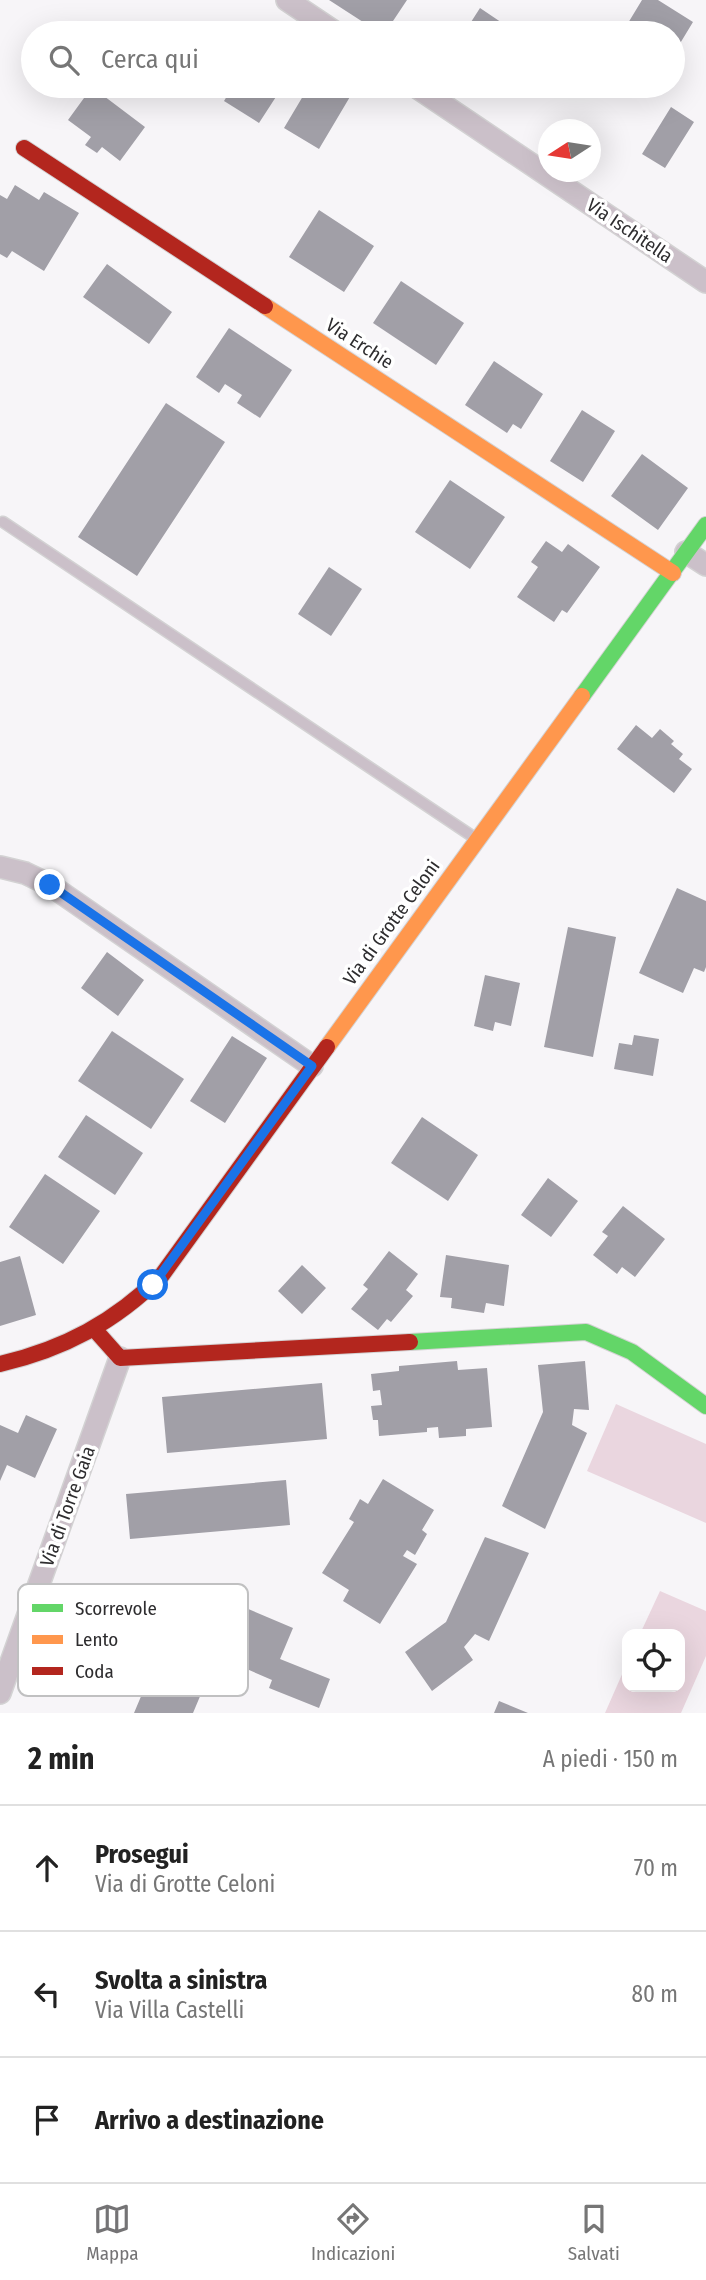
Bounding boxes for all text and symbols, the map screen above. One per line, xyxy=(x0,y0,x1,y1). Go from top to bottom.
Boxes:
search box xyxy=(21,21,685,98)
icon: search xyxy=(45,41,83,79)
text: Cerca qui xyxy=(101,44,199,75)
north arrow xyxy=(538,119,601,182)
street label: Via Ischitella xyxy=(582,193,677,268)
street label: Via Erchie xyxy=(322,313,398,374)
street label: Via di Grotte Celoni xyxy=(338,855,445,989)
route end xyxy=(34,869,65,900)
route start xyxy=(137,1269,168,1300)
street label: Via di Torre Gaia xyxy=(35,1443,100,1569)
legend xyxy=(18,1584,248,1696)
text: Scorrevole xyxy=(75,1597,157,1620)
text: Lento xyxy=(75,1628,118,1651)
map controls xyxy=(622,1629,685,1692)
button: locate xyxy=(622,1629,685,1692)
text: Coda xyxy=(75,1660,114,1683)
text: 2 min xyxy=(28,1741,95,1777)
text: A piedi · 150 m xyxy=(543,1745,678,1773)
text: Prosegui xyxy=(95,1839,189,1870)
icon: ahead xyxy=(28,1849,66,1887)
text: 70 m xyxy=(634,1854,678,1882)
text: Via di Grotte Celoni xyxy=(95,1870,275,1898)
text: Svolta a sinistra xyxy=(95,1965,267,1996)
icon: left xyxy=(28,1975,66,2013)
text: 80 m xyxy=(631,1980,678,2008)
text: Via Villa Castelli xyxy=(95,1996,244,2024)
icon: arrive xyxy=(28,2101,66,2139)
text: Arrivo a destinazione xyxy=(95,2105,324,2136)
tab: Mappa xyxy=(86,2200,138,2265)
tab: Indicazioni xyxy=(311,2200,395,2265)
tab: Salvati xyxy=(568,2200,620,2265)

